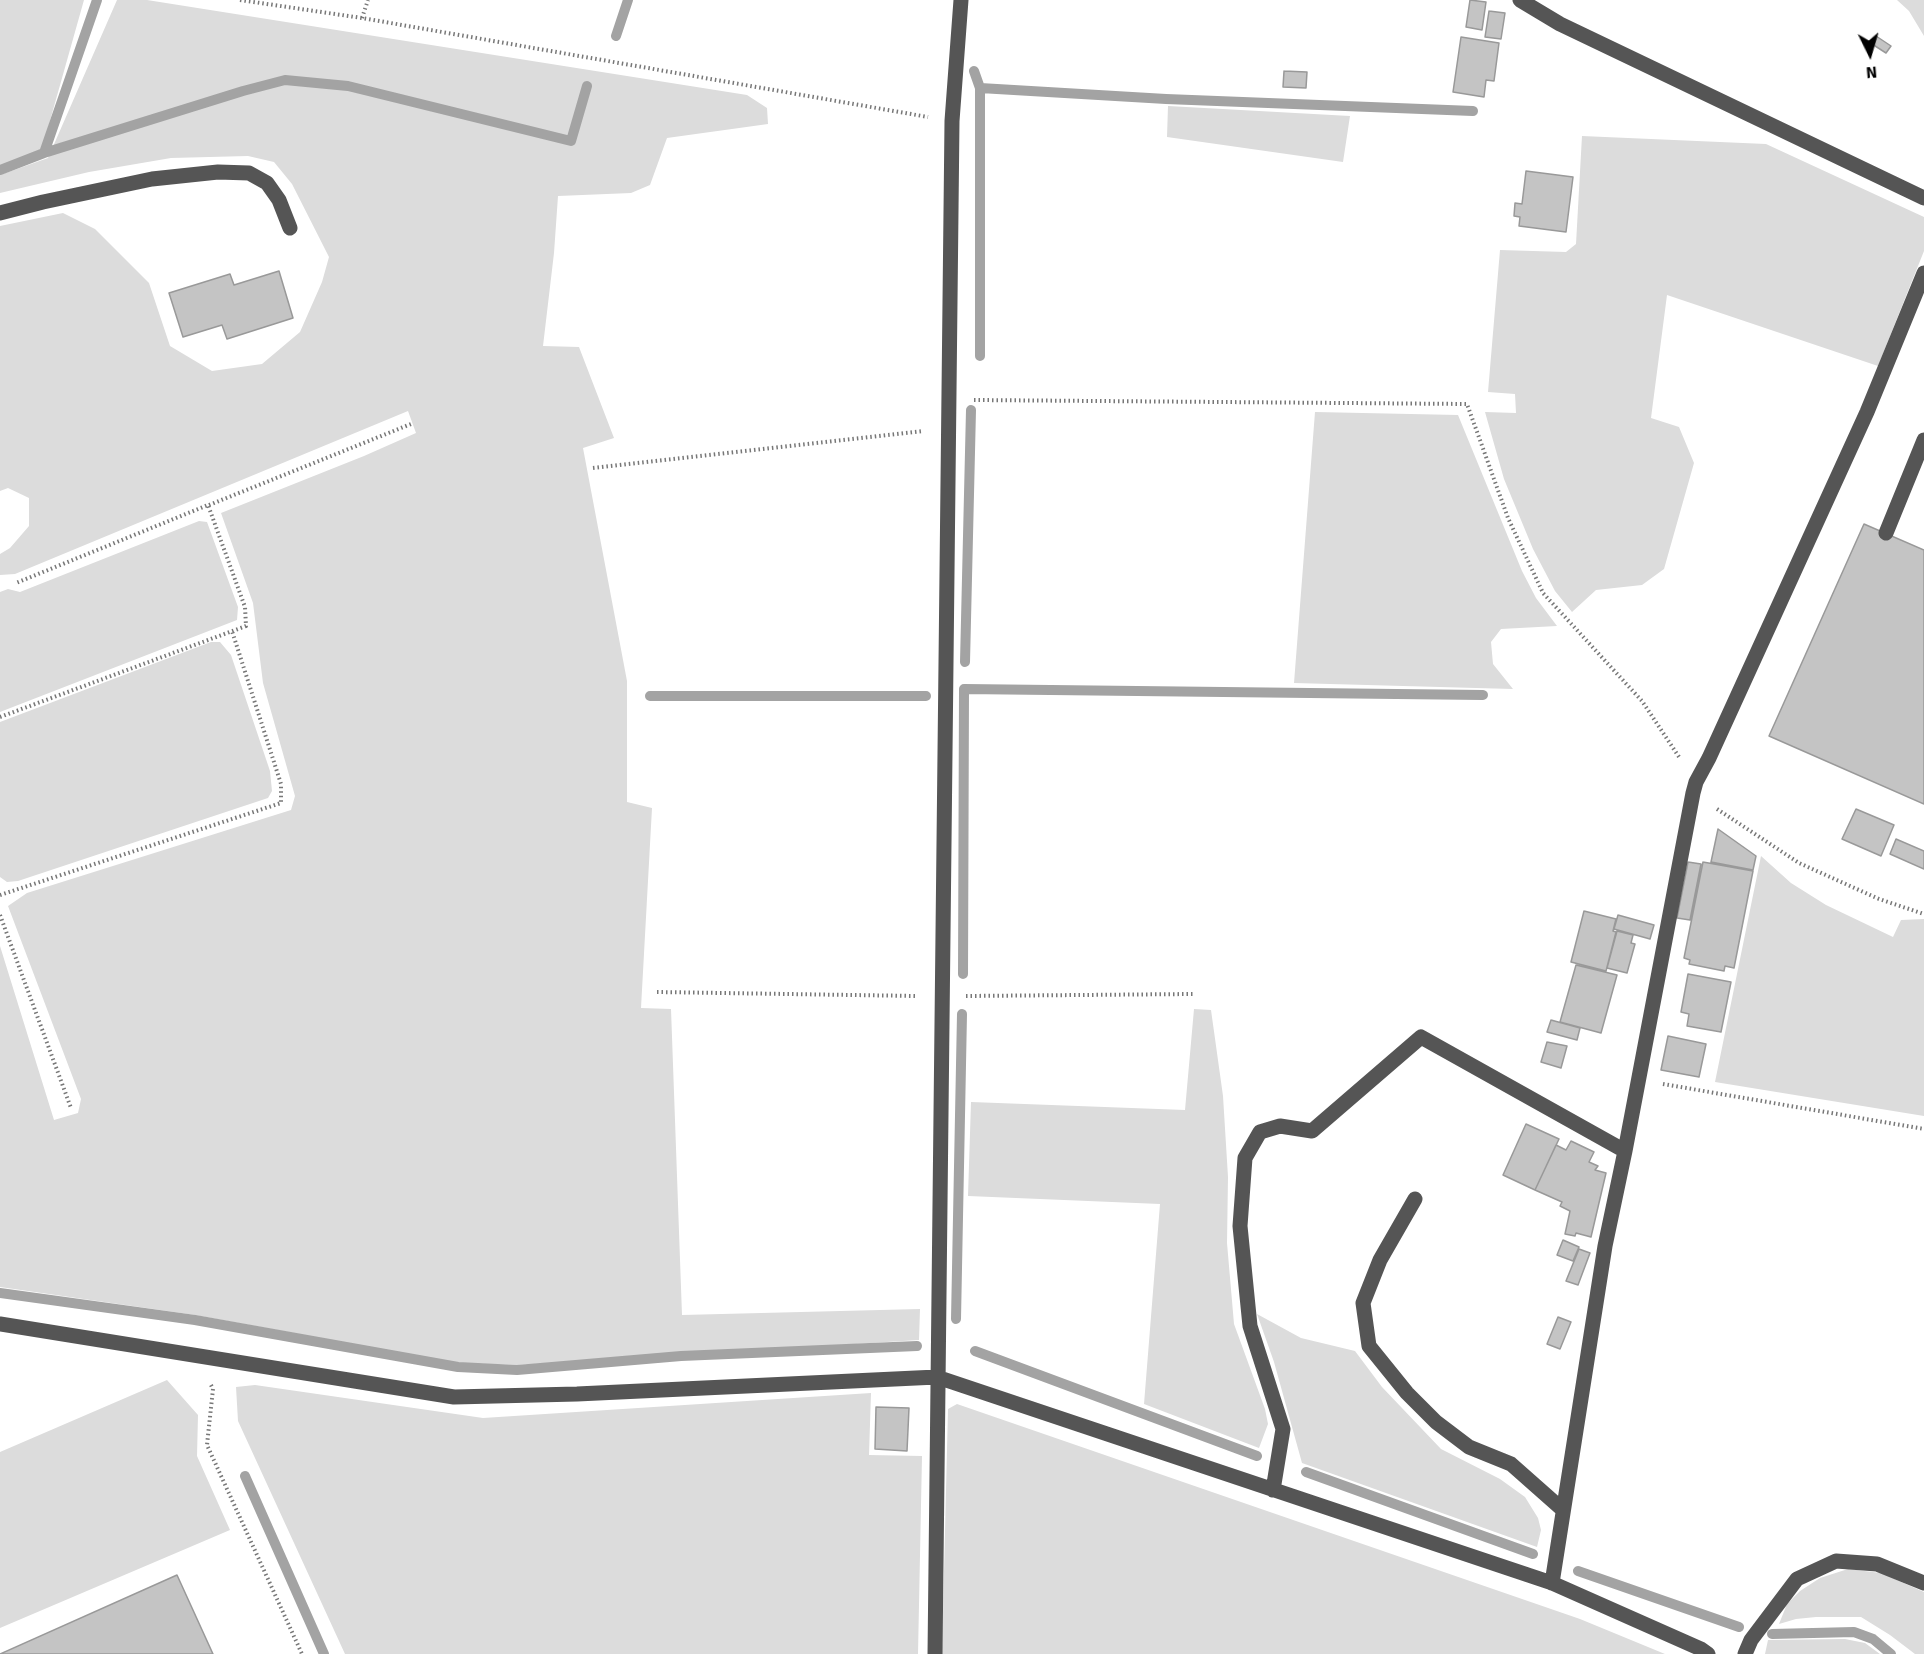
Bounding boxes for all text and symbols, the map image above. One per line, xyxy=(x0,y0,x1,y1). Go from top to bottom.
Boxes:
north arrow xyxy=(1840,24,1900,84)
text: N xyxy=(1865,61,1878,82)

